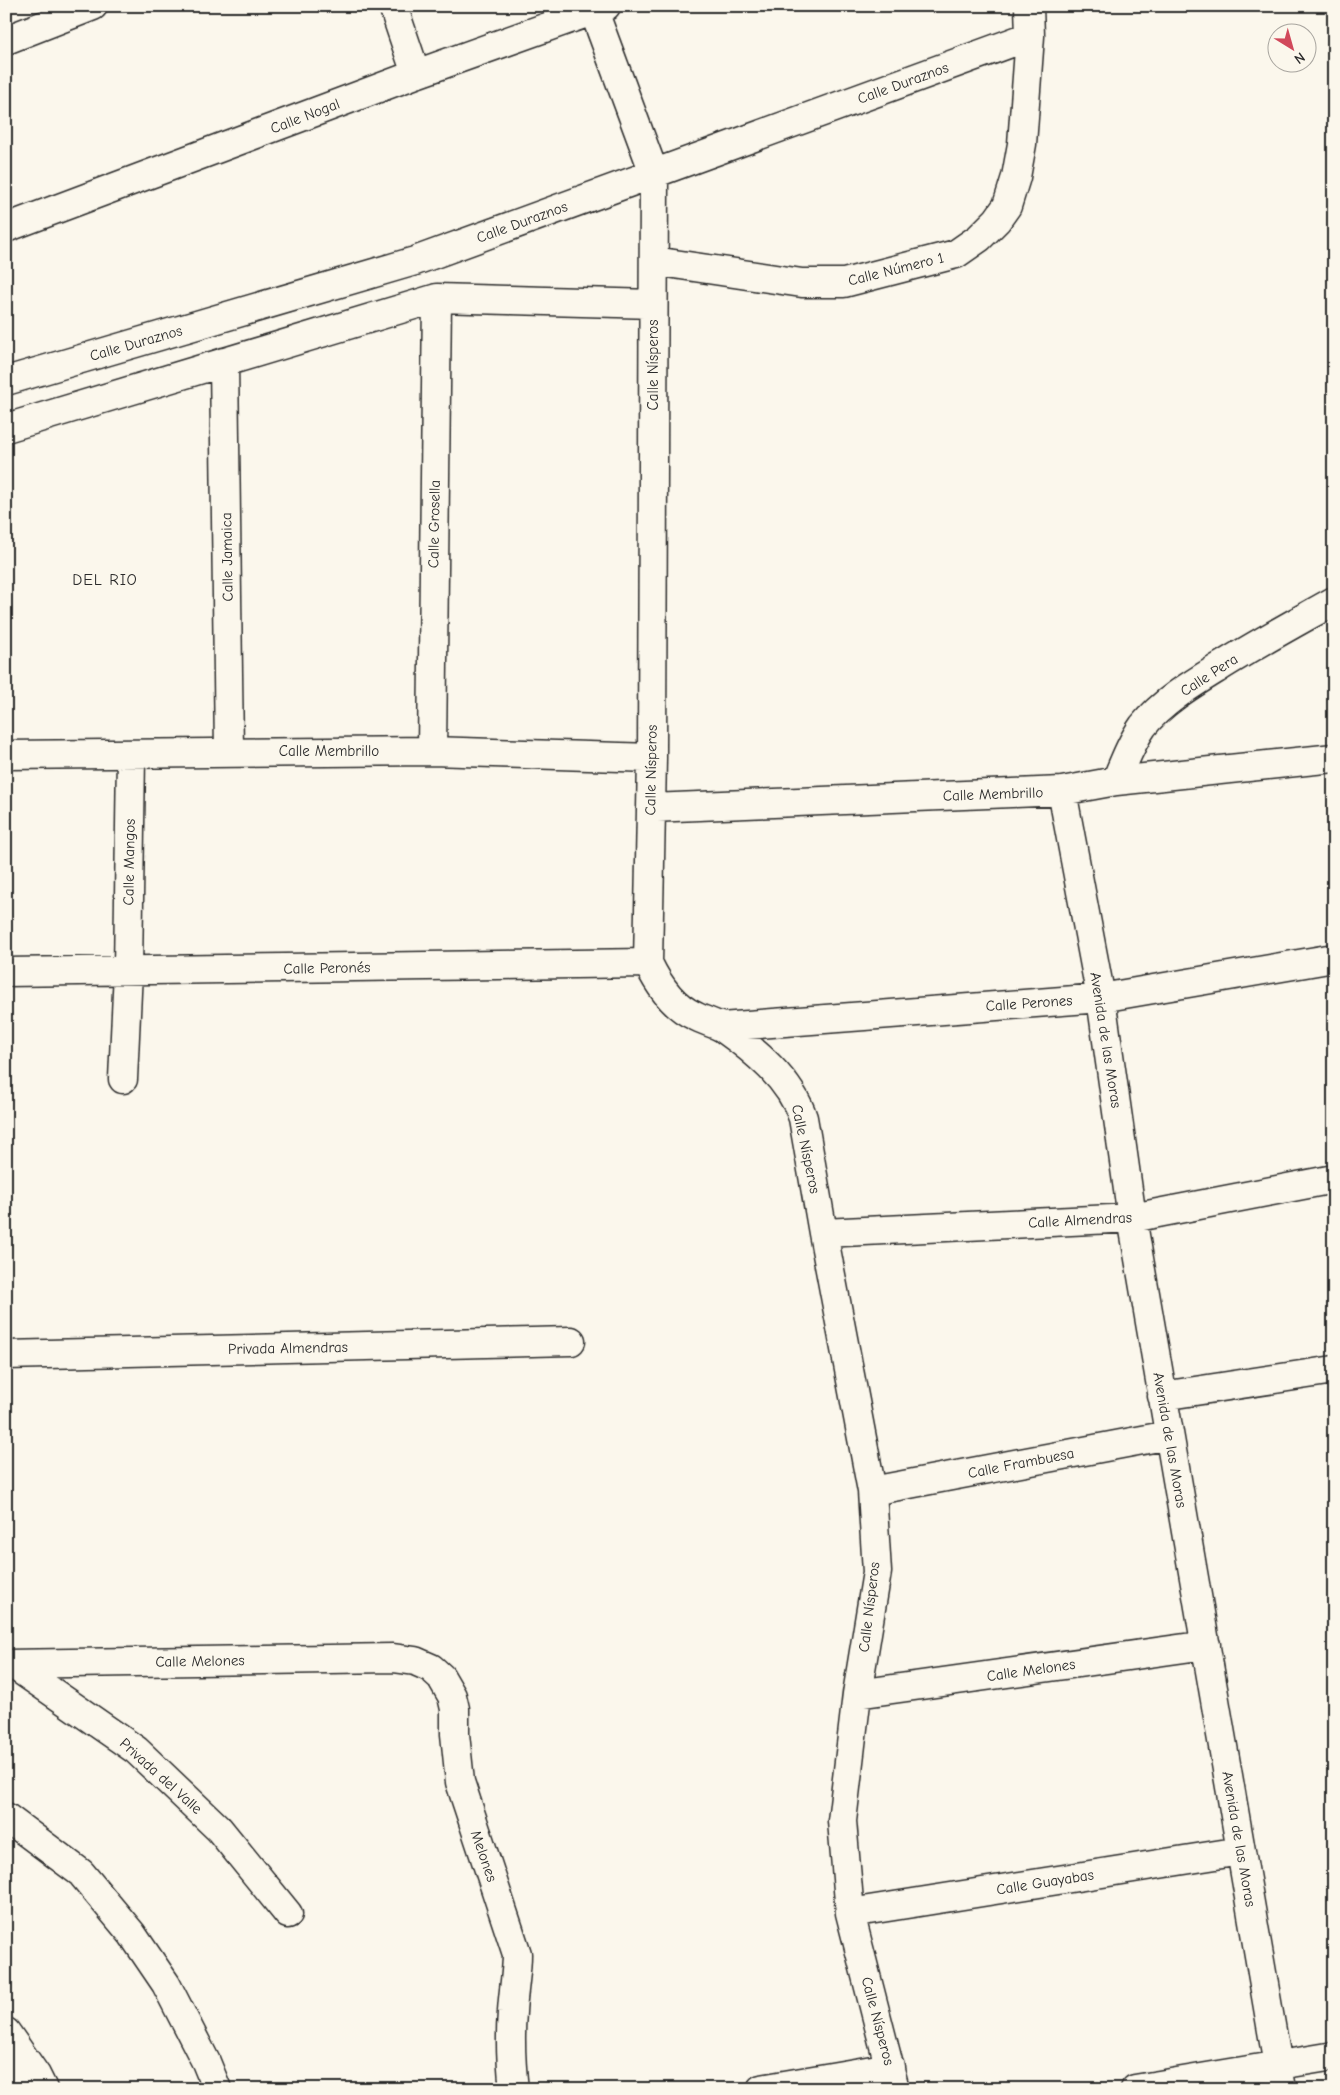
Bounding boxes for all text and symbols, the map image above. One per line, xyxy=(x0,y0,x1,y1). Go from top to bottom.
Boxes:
north arrow xyxy=(1268,22,1318,72)
text: N xyxy=(1291,48,1308,68)
street label: Calle Duraznos xyxy=(855,58,951,108)
street label: Calle Nogal xyxy=(268,95,342,137)
street label: Calle Duraznos xyxy=(474,197,570,247)
street label: Calle Número 1 xyxy=(846,248,946,290)
street label: Calle Nísperos xyxy=(644,320,662,410)
street label: Calle Duraznos xyxy=(88,321,184,365)
street label: Calle Grosella xyxy=(424,480,444,568)
street label: Calle Jamaica xyxy=(217,512,237,602)
district label: DEL RIO xyxy=(72,571,138,589)
street label: Calle Pera xyxy=(1177,650,1241,700)
street label: Calle Nísperos xyxy=(641,724,661,816)
street label: Calle Membrillo xyxy=(279,742,379,760)
street label: Calle Membrillo xyxy=(942,783,1044,805)
street label: Calle Mangos xyxy=(119,819,139,905)
street label: Calle Peronés xyxy=(283,958,371,978)
street label: Avenida de las Moras xyxy=(1086,971,1126,1109)
street label: Calle Perones xyxy=(985,991,1073,1015)
street label: Calle Nísperos xyxy=(788,1103,824,1195)
street label: Calle Almendras xyxy=(1028,1208,1132,1232)
street label: Privada Almendras xyxy=(228,1338,348,1358)
street label: Avenida de las Moras xyxy=(1149,1371,1191,1509)
street label: Calle Frambuesa xyxy=(966,1444,1076,1482)
street label: Calle Nísperos xyxy=(855,1561,883,1653)
street label: Calle Melones xyxy=(155,1651,245,1671)
street label: Calle Melones xyxy=(985,1655,1077,1685)
street label: Privada del Valle xyxy=(116,1734,206,1818)
street label: Avenida de las Moras xyxy=(1218,1770,1260,1908)
street label: Melones xyxy=(467,1828,501,1884)
street label: Calle Guayabas xyxy=(995,1865,1095,1899)
street label: Calle Nísperos xyxy=(858,1975,898,2067)

